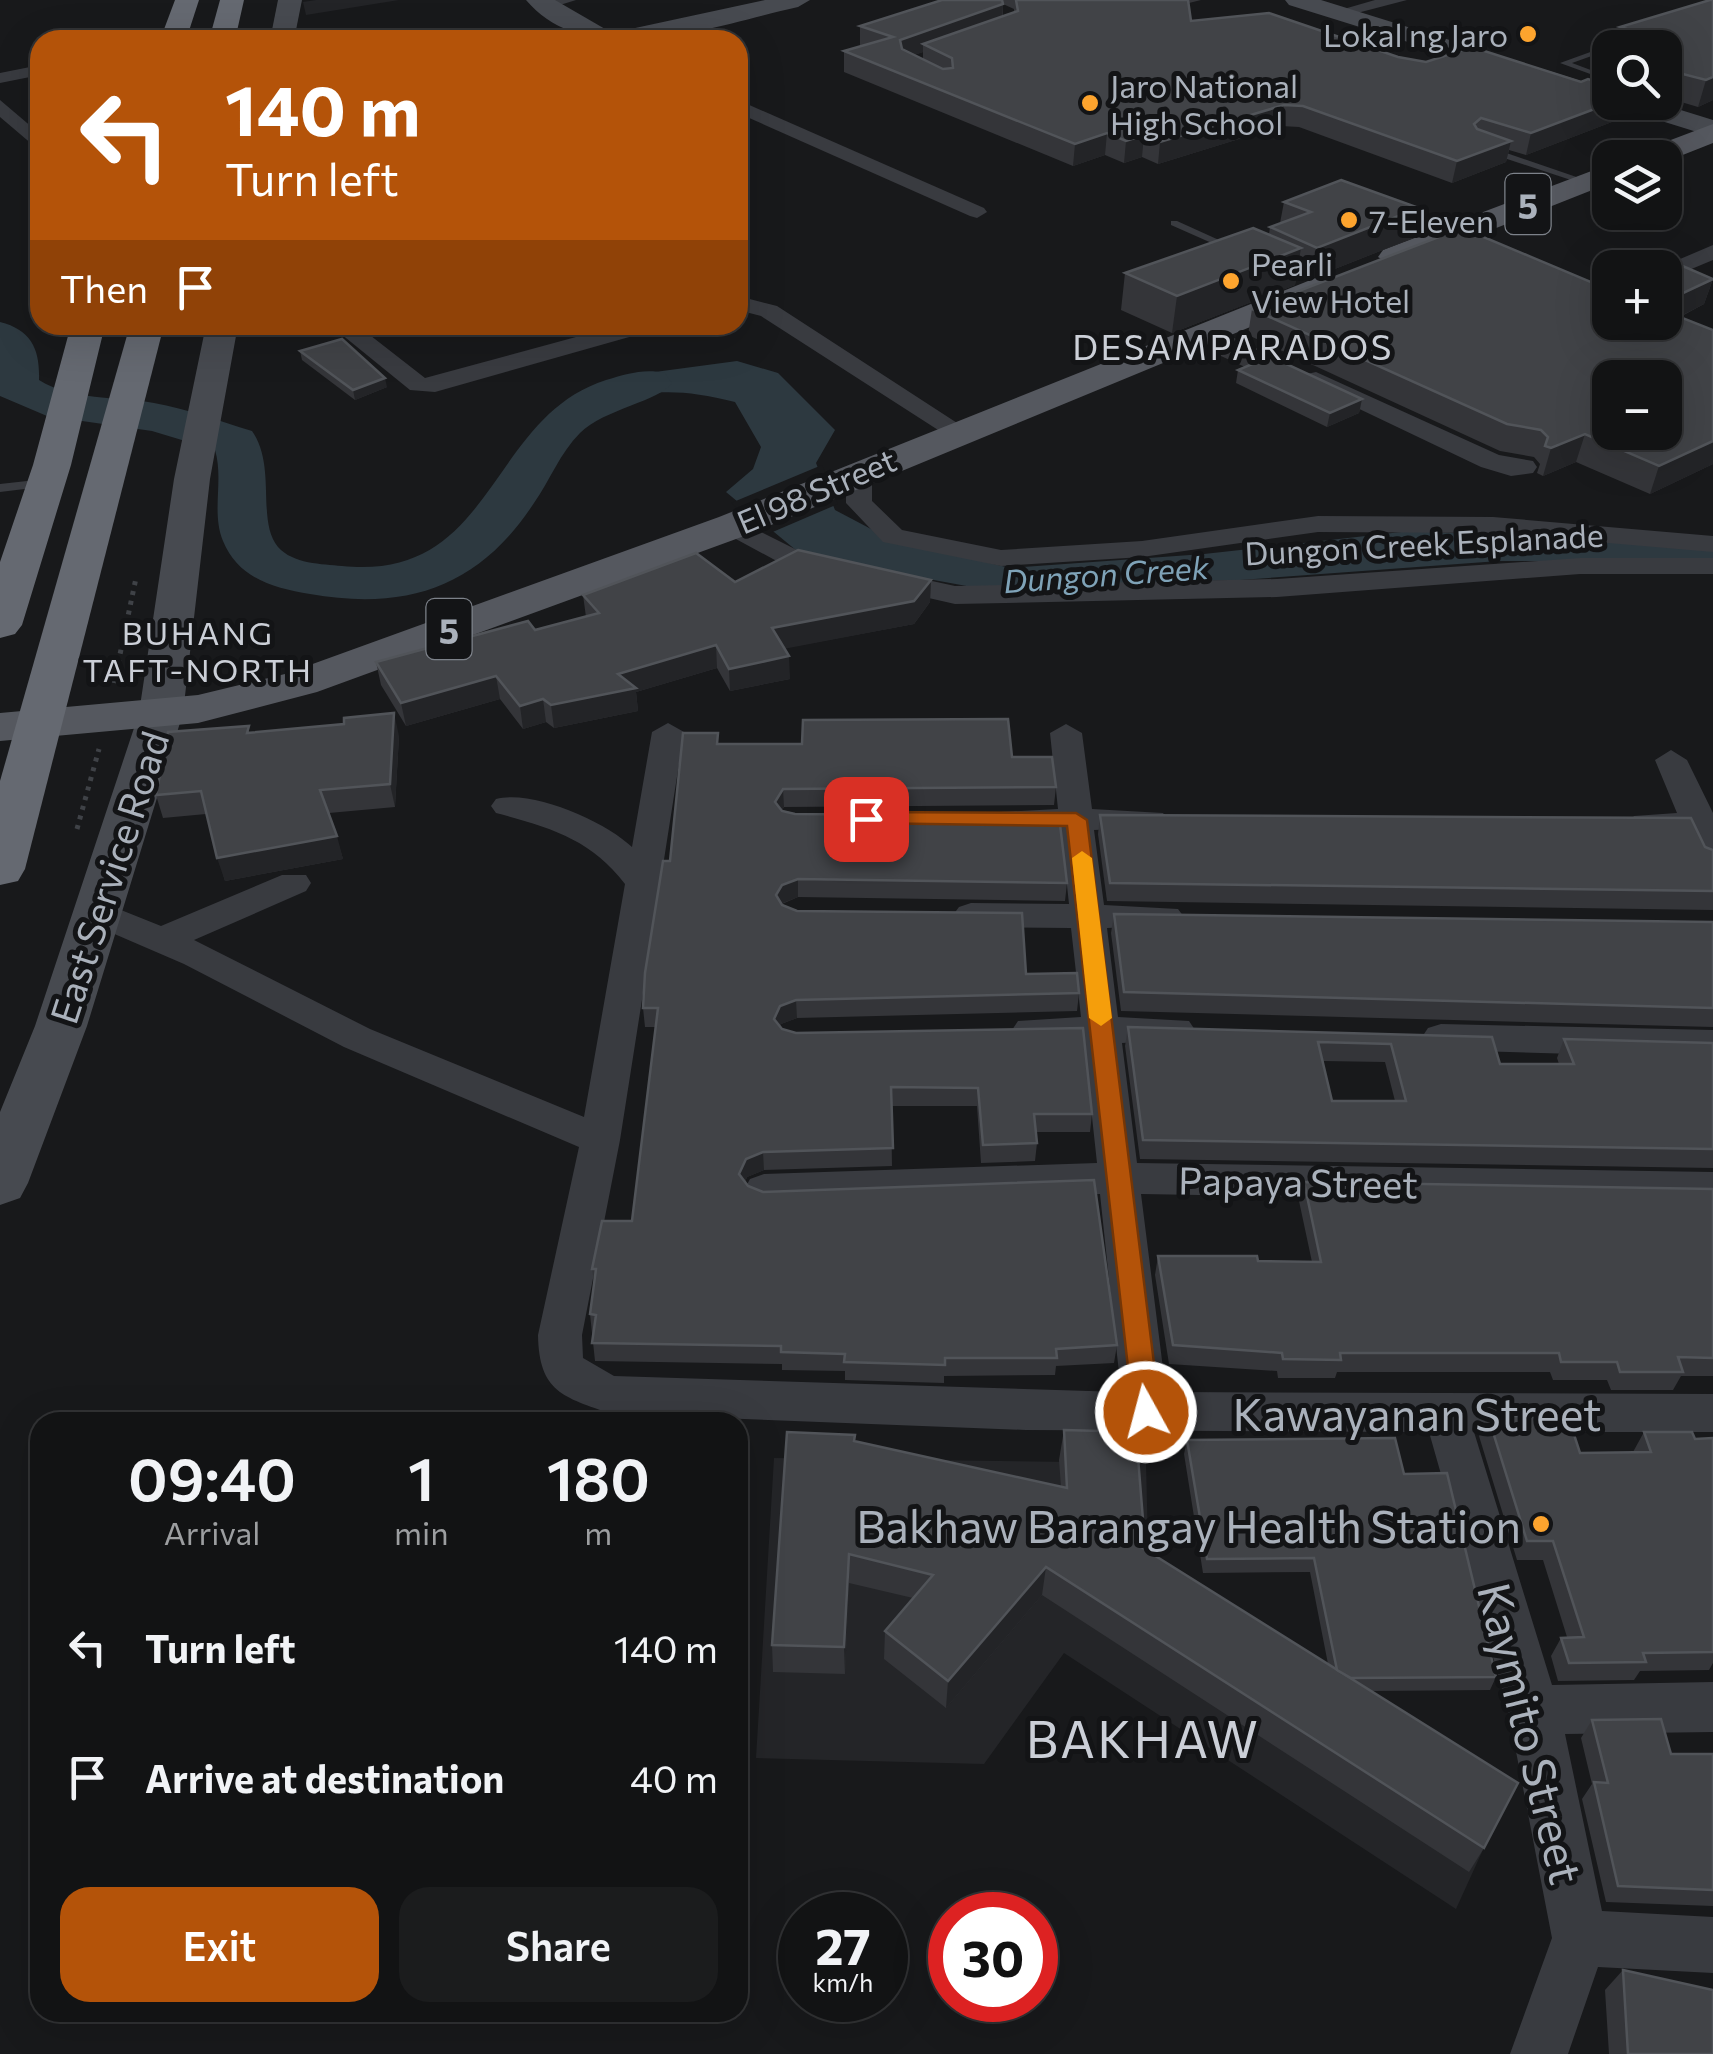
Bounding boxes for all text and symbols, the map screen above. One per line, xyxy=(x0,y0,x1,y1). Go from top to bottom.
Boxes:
place label: Lokal ng Jaro xyxy=(1323,14,1508,54)
marker: Lokal ng Jaro xyxy=(1517,23,1539,45)
map controls xyxy=(1592,30,1682,450)
button: search xyxy=(1592,30,1682,120)
text: 140 m xyxy=(225,65,421,150)
place label: Jaro National High School xyxy=(1110,65,1298,142)
icon: left xyxy=(60,70,190,200)
marker: Jaro National High School xyxy=(1079,92,1101,114)
button: layers xyxy=(1592,140,1682,230)
text: Turn left xyxy=(225,150,399,205)
road number: 5 xyxy=(1506,174,1550,234)
place label: 7-Eleven xyxy=(1369,200,1494,240)
marker: 7-Eleven xyxy=(1338,209,1360,231)
place label: Pearli View Hotel xyxy=(1251,243,1410,320)
button: + xyxy=(1592,250,1682,340)
icon: arrive xyxy=(168,260,223,315)
text: Then xyxy=(60,264,148,311)
marker: Pearli View Hotel xyxy=(1220,270,1242,292)
district label: DESAMPARADOS xyxy=(1072,324,1394,367)
button: − xyxy=(1592,360,1682,450)
street label: El 98 Street xyxy=(731,439,901,541)
street label: Dungon Creek Esplanade xyxy=(1243,514,1605,572)
water label: Dungon Creek xyxy=(1002,546,1211,600)
road number: 5 xyxy=(426,599,472,659)
district label: BUHANG TAFT-NORTH xyxy=(83,612,313,689)
street label: East Service Road xyxy=(39,725,177,1029)
pin xyxy=(824,777,909,862)
icon: arrive xyxy=(839,792,894,847)
street label: Papaya Street xyxy=(1178,1155,1418,1207)
position arrow xyxy=(1094,1360,1198,1464)
street label: Kawayanan Street xyxy=(1232,1385,1602,1440)
text: 09:40 xyxy=(128,1440,296,1513)
text: 1 xyxy=(408,1440,435,1513)
text: 180 xyxy=(547,1440,650,1513)
place label: Bakhaw Barangay Health Station xyxy=(856,1497,1521,1552)
text: Arrival xyxy=(164,1512,260,1552)
text: min xyxy=(394,1512,449,1552)
text: m xyxy=(584,1512,612,1552)
marker: Bakhaw Barangay Health Station xyxy=(1530,1513,1552,1535)
street label: Kaymito Street xyxy=(1468,1577,1596,1889)
icon: left xyxy=(60,1620,115,1675)
text: Turn left xyxy=(145,1624,296,1671)
text: 140 m xyxy=(614,1624,718,1671)
district label: BAKHAW xyxy=(1026,1707,1260,1768)
icon: arrive xyxy=(60,1750,115,1805)
text: Arrive at destination xyxy=(145,1754,504,1801)
text: 40 m xyxy=(630,1754,718,1801)
button: Exit xyxy=(60,1887,379,2002)
button: Share xyxy=(399,1887,718,2002)
speed limit sign: 30 xyxy=(928,1892,1058,2022)
text: 27 xyxy=(815,1914,871,1975)
text: km/h xyxy=(813,1967,873,1997)

